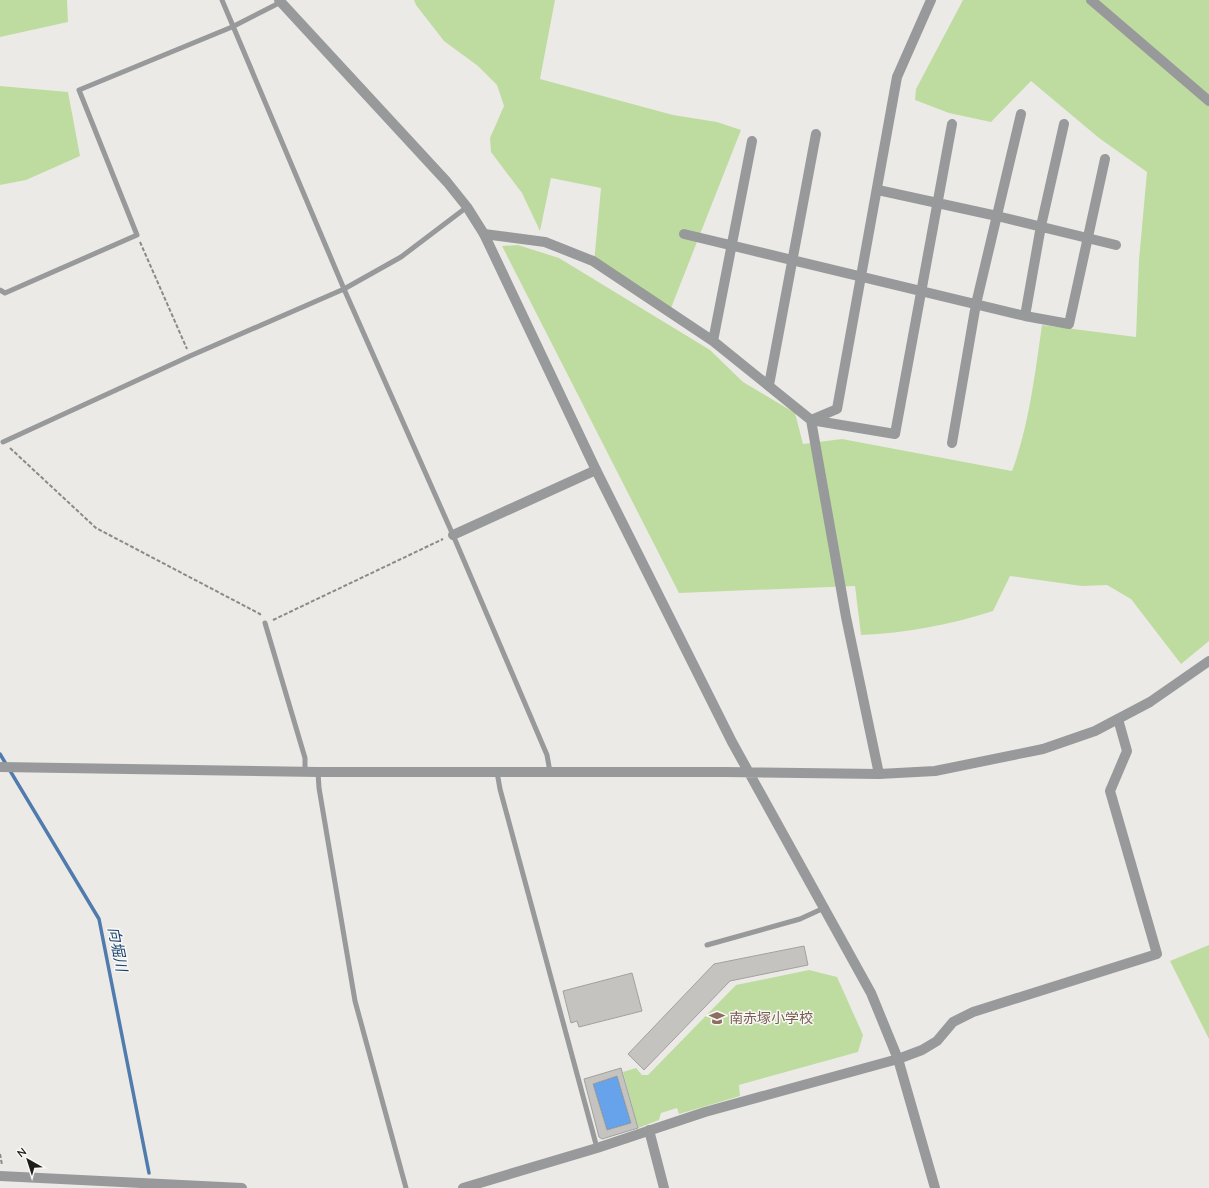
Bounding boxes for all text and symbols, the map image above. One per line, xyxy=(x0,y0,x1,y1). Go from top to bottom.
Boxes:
water label: 向堀川 xyxy=(104,925,132,975)
school or university icon: 南赤塚小学校 xyxy=(708,1009,726,1027)
place label: 南赤塚小学校 xyxy=(729,1009,813,1027)
north arrow xyxy=(8,1140,48,1180)
text: N xyxy=(14,1144,29,1160)

